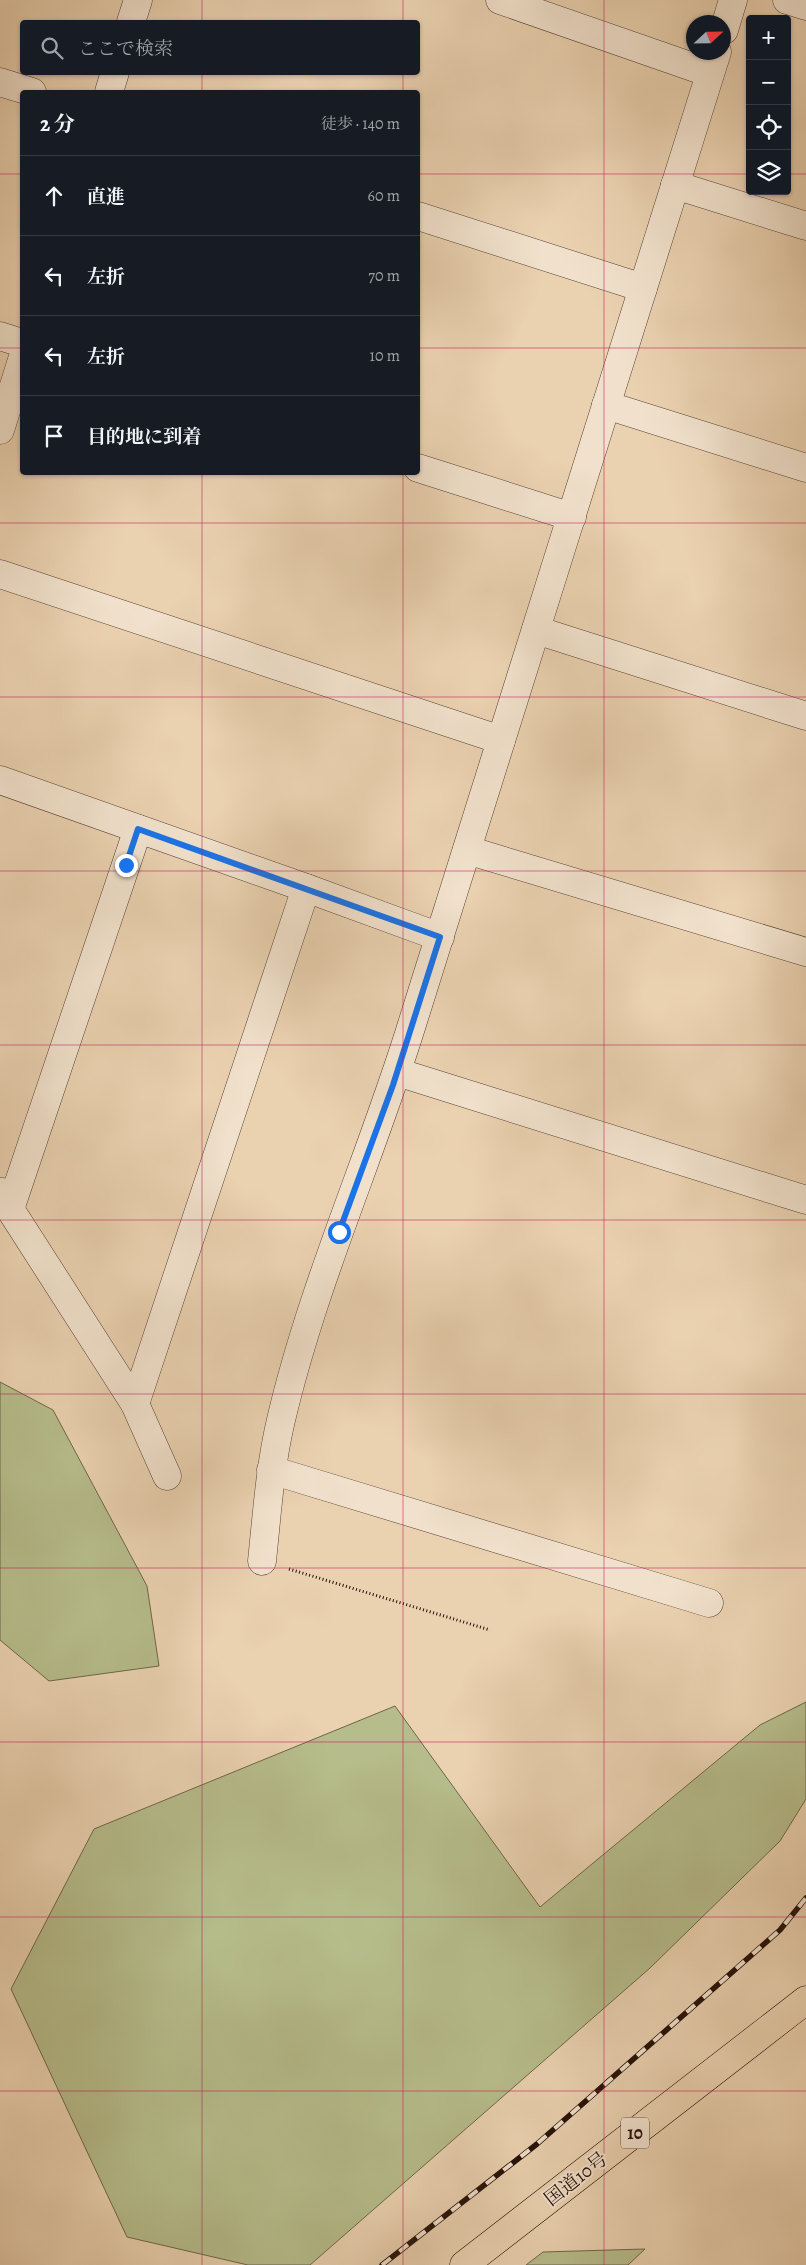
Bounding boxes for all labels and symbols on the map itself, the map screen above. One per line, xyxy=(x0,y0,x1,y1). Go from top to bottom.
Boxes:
north arrow xyxy=(686,15,731,60)
route end xyxy=(115,854,138,877)
route start xyxy=(328,1221,351,1244)
road number: 10 xyxy=(621,2118,649,2148)
street label: 国道10号 xyxy=(539,2146,613,2212)

